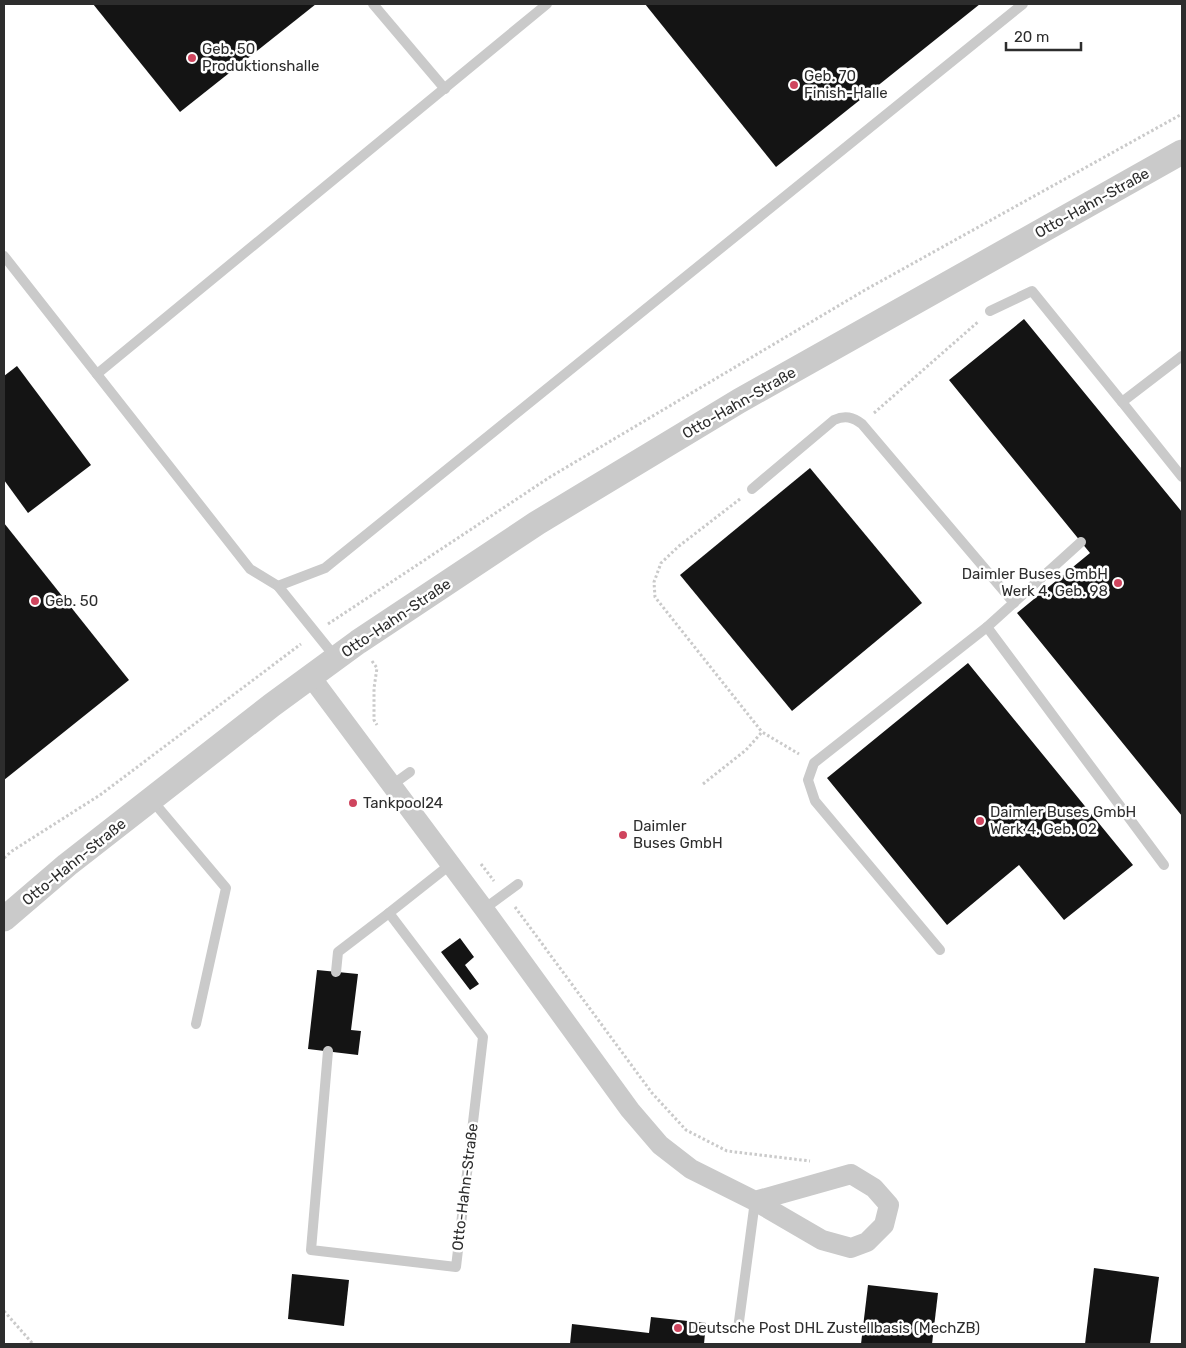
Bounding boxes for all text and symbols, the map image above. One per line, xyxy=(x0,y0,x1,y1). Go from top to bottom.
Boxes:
scale bar xyxy=(1006,20,1081,52)
text: 20 m xyxy=(1014,28,1049,46)
place label: Geb. 50 Produktionshalle xyxy=(202,40,319,75)
marker: Geb. 50 Produktionshalle xyxy=(186,52,198,64)
place label: Geb. 70 Finish-Halle xyxy=(804,67,888,102)
marker: Geb. 70 Finish-Halle xyxy=(788,79,800,91)
street label: Otto-Hahn-Straße xyxy=(1032,164,1152,242)
street label: Otto-Hahn-Straße xyxy=(679,363,799,443)
place label: Daimler Buses GmbH Werk 4, Geb. 98 xyxy=(962,565,1108,600)
street label: Otto-Hahn-Straße xyxy=(338,575,454,661)
marker: Daimler Buses GmbH Werk 4, Geb. 98 xyxy=(1112,577,1124,589)
place label: Geb. 50 xyxy=(45,592,98,610)
marker: Geb. 50 xyxy=(29,595,41,607)
place label: Tankpool24 xyxy=(363,794,443,812)
marker: Tankpool24 xyxy=(347,797,359,809)
place label: Daimler Buses GmbH Werk 4, Geb. 02 xyxy=(990,803,1136,838)
street label: Otto-Hahn-Straße xyxy=(19,815,129,909)
marker: Daimler Buses GmbH Werk 4, Geb. 02 xyxy=(974,815,986,827)
place label: Daimler Buses GmbH xyxy=(633,817,723,852)
marker: Daimler Buses GmbH xyxy=(617,829,629,841)
street label: Otto-Hahn-Straße xyxy=(448,1122,482,1252)
place label: Deutsche Post DHL Zustellbasis (MechZB) xyxy=(688,1319,980,1337)
marker: Deutsche Post DHL Zustellbasis (MechZB) xyxy=(672,1322,684,1334)

